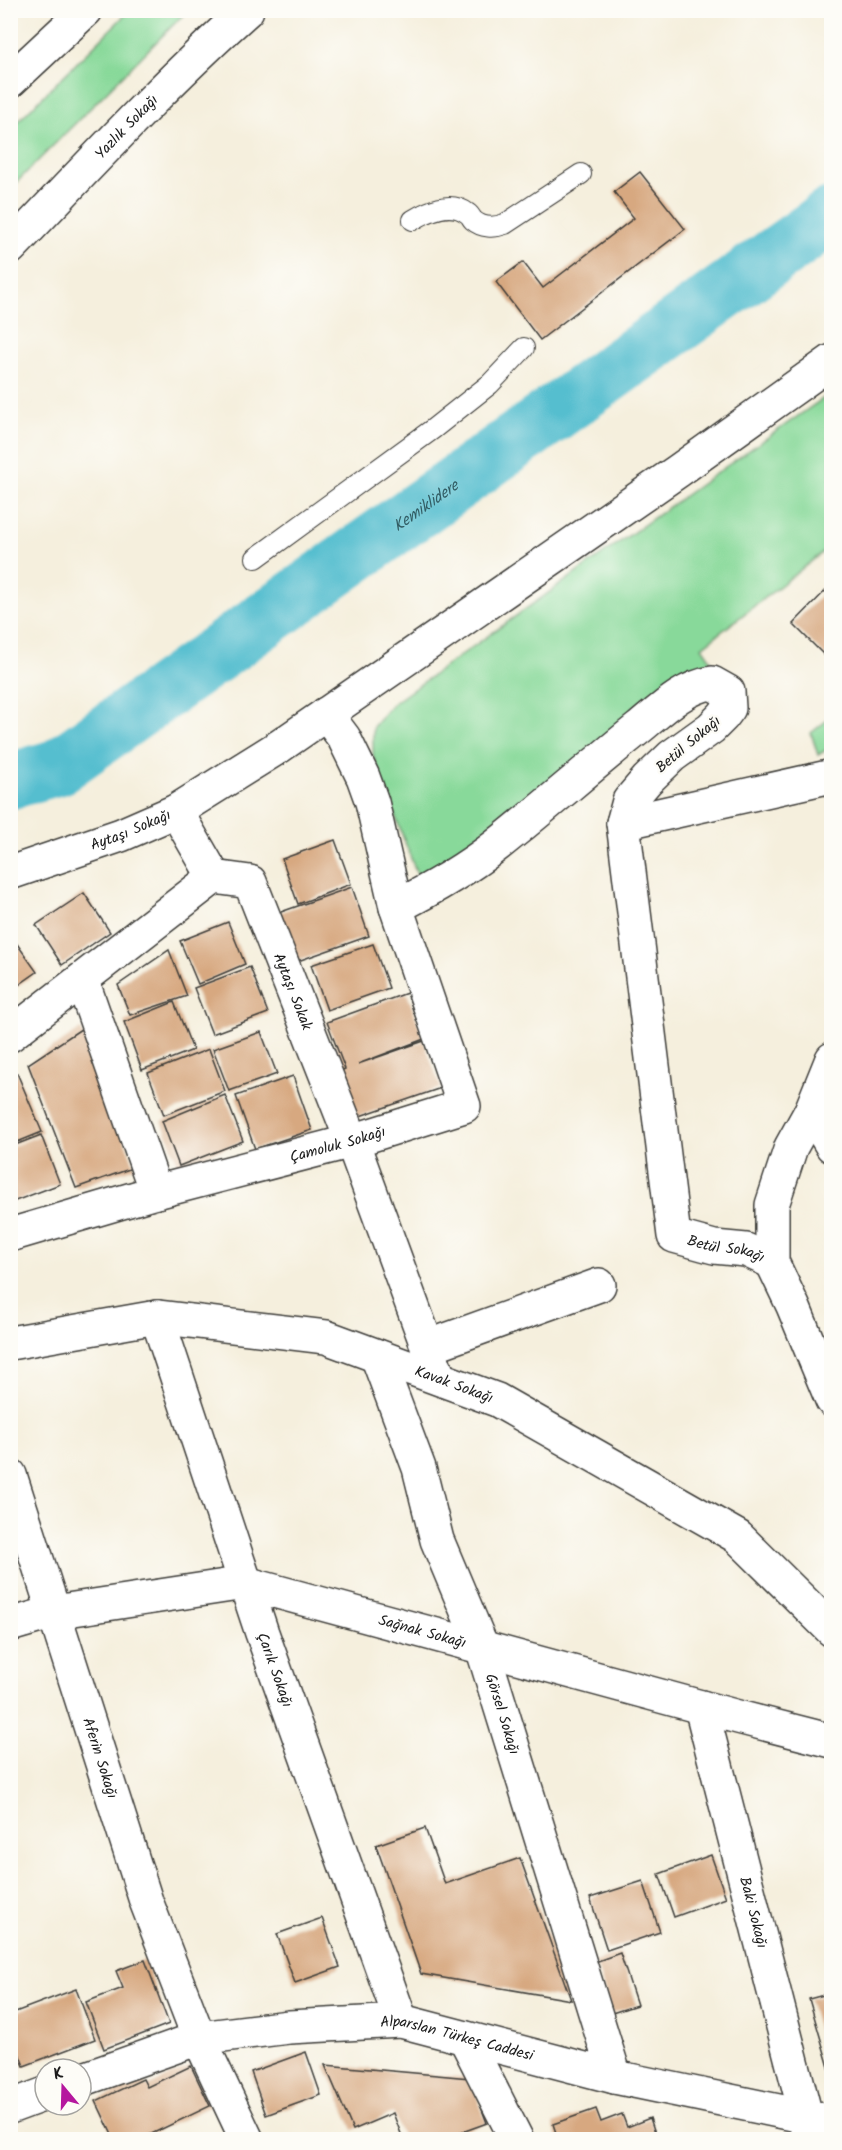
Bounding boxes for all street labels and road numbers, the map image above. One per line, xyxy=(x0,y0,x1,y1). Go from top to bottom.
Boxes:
street label: Yazlık Sokağı xyxy=(90,89,165,165)
street label: Betül Sokağı xyxy=(651,710,727,779)
street label: Aytaşı Sokağı xyxy=(87,804,175,858)
street label: Aytaşı Sokak xyxy=(266,950,319,1035)
street label: Çamoluk Sokağı xyxy=(287,1120,389,1170)
street label: Betül Sokağı xyxy=(684,1229,768,1270)
street label: Kavak Sokağı xyxy=(411,1360,497,1411)
street label: Sağnak Sokağı xyxy=(376,1609,469,1656)
street label: Çarık Sokağı xyxy=(250,1629,299,1711)
street label: Görsel Sokağı xyxy=(478,1671,526,1758)
street label: Aferin Sokağı xyxy=(75,1715,124,1802)
street label: Baki Sokağı xyxy=(732,1874,773,1951)
street label: Alparslan Türkeş Caddesi xyxy=(380,2010,537,2069)

